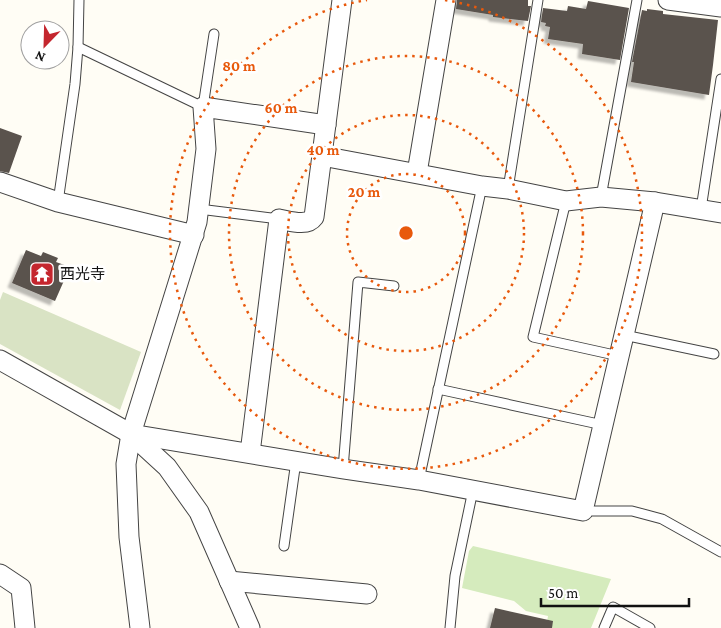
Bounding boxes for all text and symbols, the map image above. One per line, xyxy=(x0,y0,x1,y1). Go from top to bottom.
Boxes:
north arrow xyxy=(20,20,70,70)
text: N xyxy=(32,48,47,66)
text: 80 m xyxy=(222,58,256,74)
text: 60 m xyxy=(265,100,298,116)
text: 40 m xyxy=(307,142,340,158)
text: 20 m xyxy=(348,184,380,200)
centre of rings xyxy=(397,224,415,242)
temple icon: 西光寺 xyxy=(29,261,55,287)
place label: 西光寺 xyxy=(60,266,105,282)
scale bar xyxy=(541,576,688,608)
text: 50 m xyxy=(548,585,578,601)

